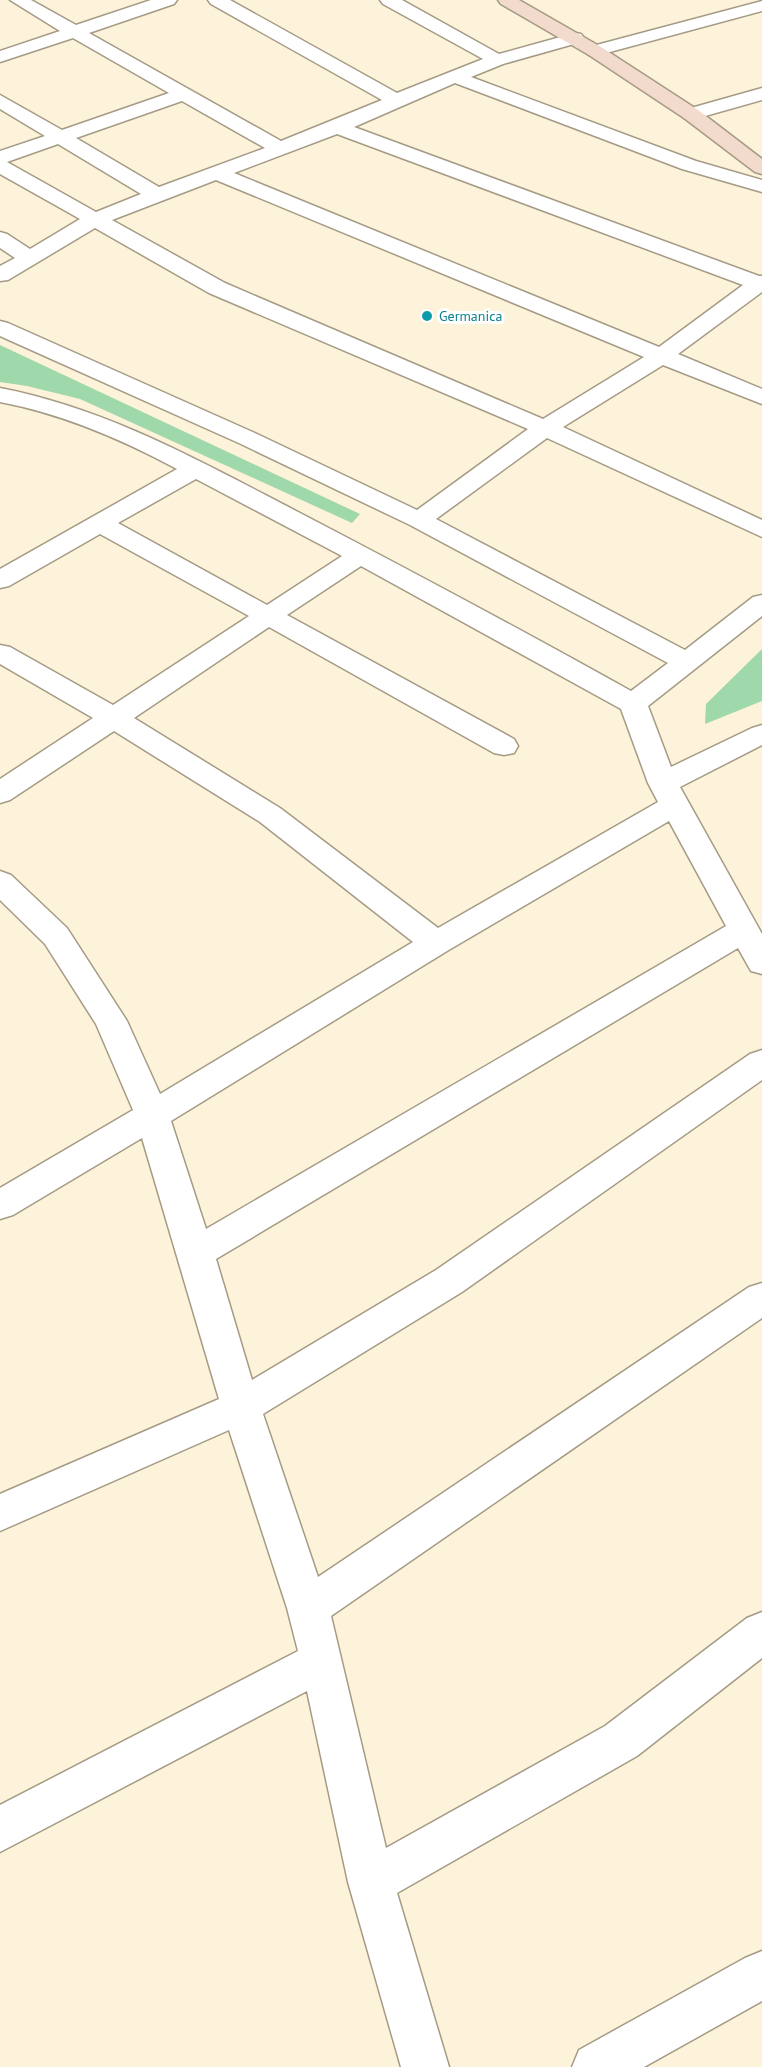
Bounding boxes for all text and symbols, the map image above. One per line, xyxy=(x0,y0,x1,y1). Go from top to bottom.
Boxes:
place label: Germanica xyxy=(439,307,502,325)
marker: Germanica xyxy=(420,309,434,323)

